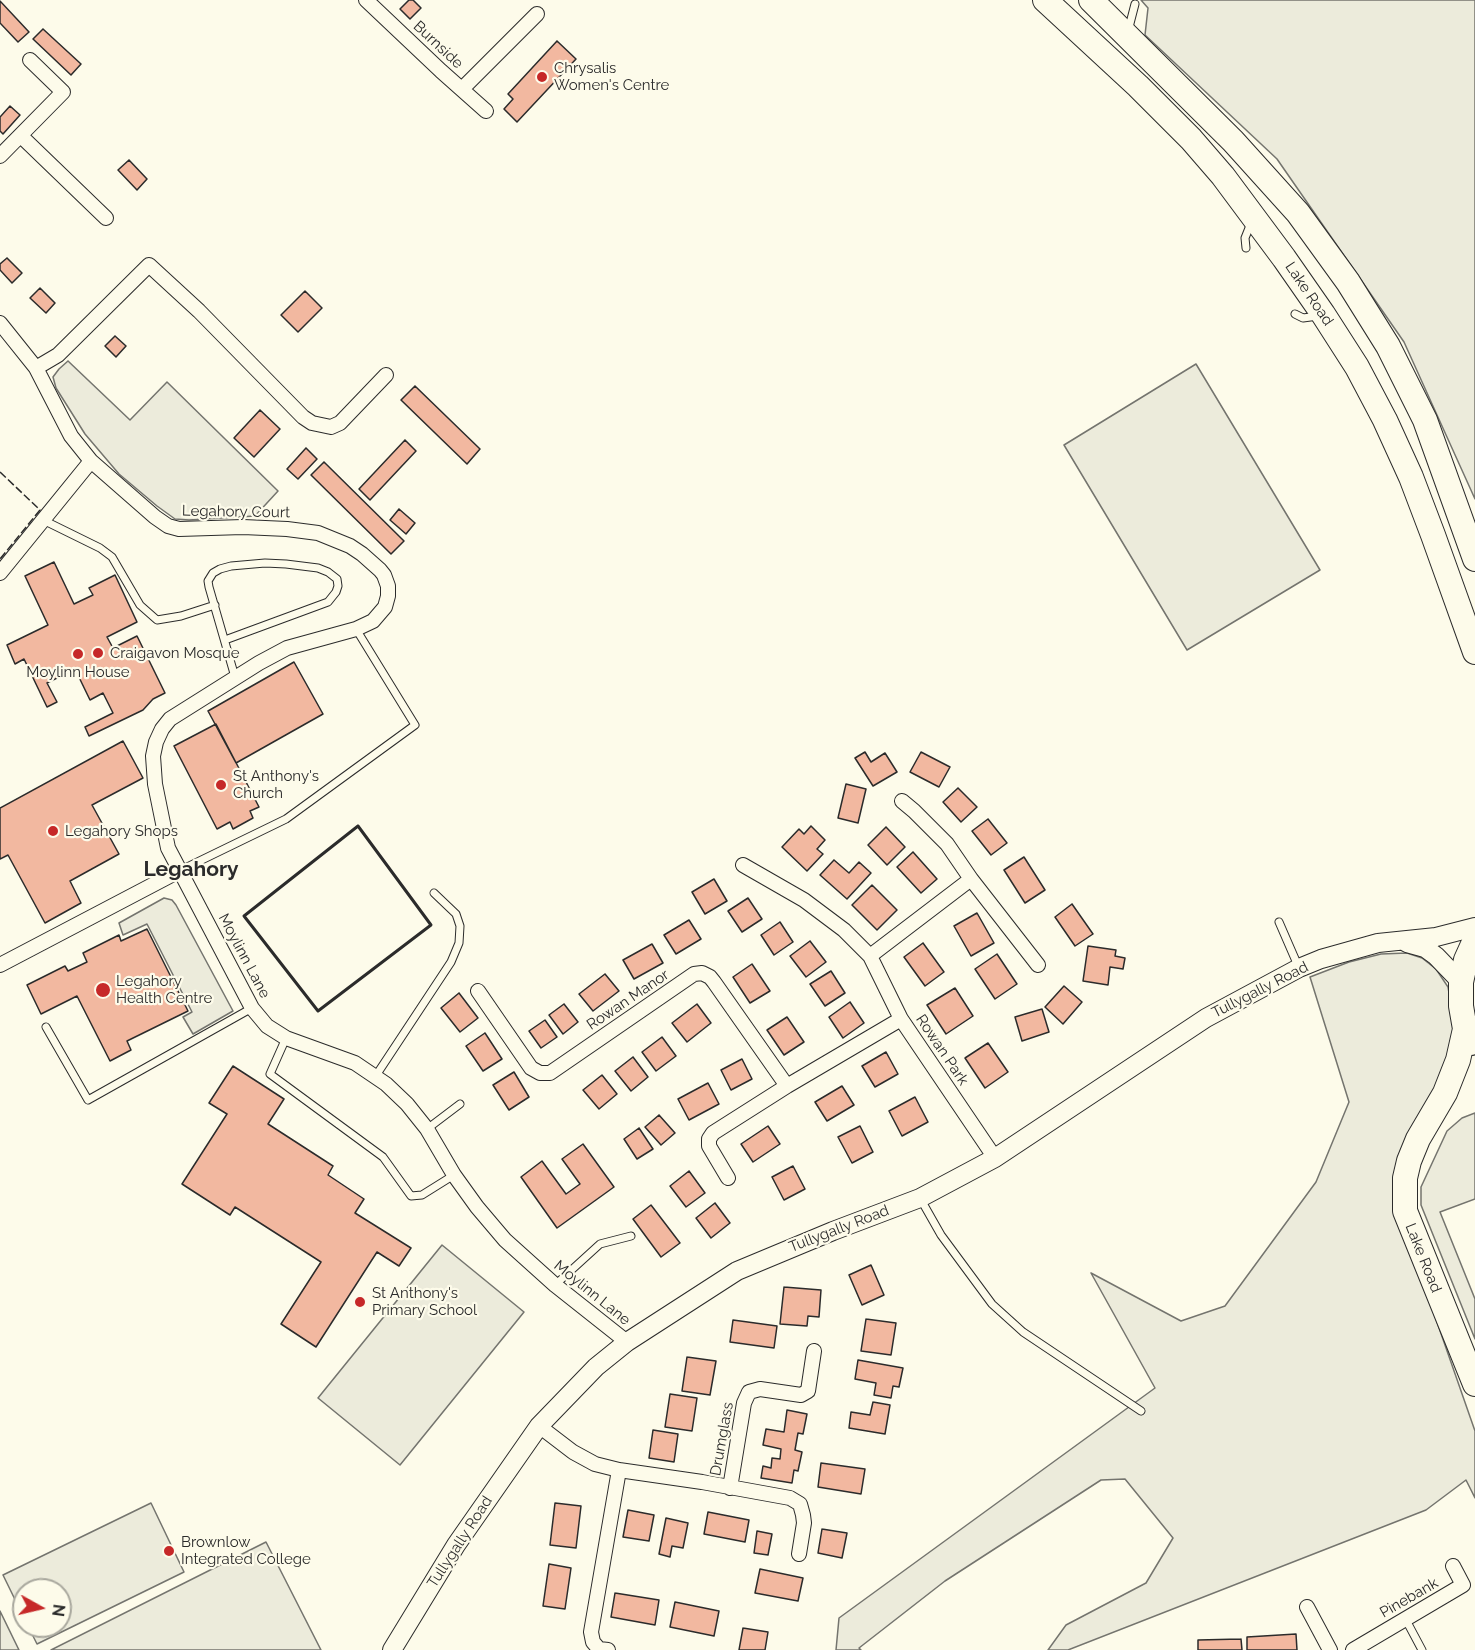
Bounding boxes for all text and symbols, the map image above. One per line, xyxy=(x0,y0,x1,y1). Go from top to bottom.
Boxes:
street label: Burnside xyxy=(409,17,467,73)
place label: Chrysalis Women's Centre xyxy=(554,59,669,94)
marker: Chrysalis Women's Centre xyxy=(535,70,549,84)
street label: Lake Road xyxy=(1281,259,1337,329)
street label: Legahory Court xyxy=(182,502,290,522)
place label: Craigavon Mosque xyxy=(110,644,240,662)
marker: Craigavon Mosque xyxy=(91,646,105,660)
marker: Moylinn House xyxy=(71,647,85,661)
place label: Moylinn House xyxy=(26,663,130,681)
place label: St Anthony's Church xyxy=(233,767,319,802)
marker: St Anthony's Church xyxy=(214,778,228,792)
place label: Legahory Shops xyxy=(65,822,178,840)
marker: Legahory Shops xyxy=(46,824,60,838)
district label: Legahory xyxy=(143,857,239,883)
street label: Moylinn Lane xyxy=(214,911,274,1001)
street label: Tullygally Road xyxy=(1209,958,1311,1022)
street label: Rowan Manor xyxy=(584,966,672,1034)
place label: Legahory Health Centre xyxy=(116,972,212,1007)
marker: Legahory Health Centre xyxy=(94,981,112,999)
street label: Rowan Park xyxy=(912,1011,972,1089)
street label: Tullygally Road xyxy=(786,1202,892,1256)
street label: Lake Road xyxy=(1401,1221,1445,1295)
street label: Moylinn Lane xyxy=(550,1257,634,1329)
place label: St Anthony's Primary School xyxy=(372,1284,477,1319)
marker: St Anthony's Primary School xyxy=(353,1295,367,1309)
street label: Drumglass xyxy=(707,1401,737,1477)
street label: Tullygally Road xyxy=(424,1493,496,1591)
place label: Brownlow Integrated College xyxy=(181,1533,311,1568)
marker: Brownlow Integrated College xyxy=(162,1544,176,1558)
street label: Pinebank xyxy=(1377,1574,1441,1622)
north arrow xyxy=(12,1578,72,1638)
text: N xyxy=(48,1603,69,1618)

